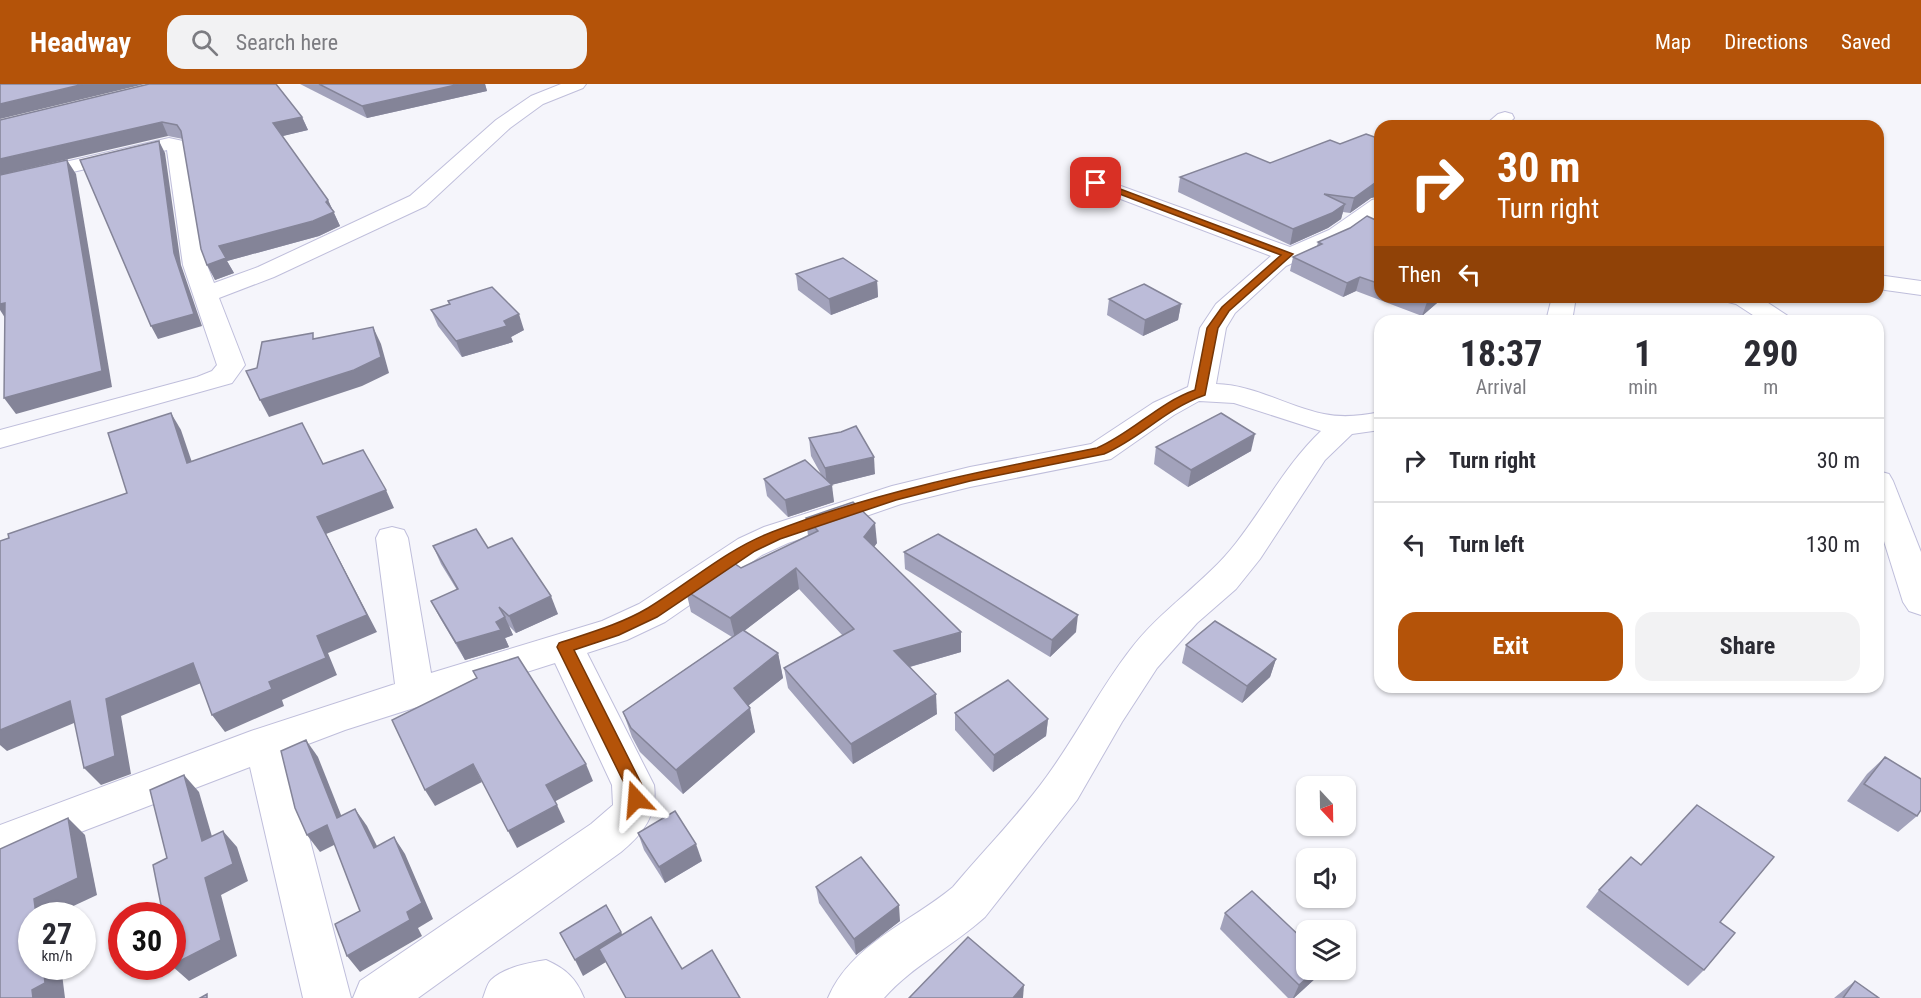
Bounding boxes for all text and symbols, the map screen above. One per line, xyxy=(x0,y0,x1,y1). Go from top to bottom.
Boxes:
search box xyxy=(167,15,587,69)
text: Headway xyxy=(30,26,131,59)
icon: search xyxy=(188,26,221,59)
text: Search here xyxy=(236,30,338,55)
text: Map xyxy=(1655,30,1691,54)
text: Directions xyxy=(1724,30,1808,54)
text: Saved xyxy=(1841,30,1891,54)
text: 30 m xyxy=(1497,143,1580,192)
icon: right xyxy=(1398,144,1476,222)
pin xyxy=(1070,157,1121,208)
icon: arrive xyxy=(1079,166,1112,199)
text: Turn right xyxy=(1497,193,1599,225)
icon: left xyxy=(1453,258,1486,291)
text: Then xyxy=(1398,262,1441,287)
text: 18:37 xyxy=(1460,333,1542,375)
text: 1 xyxy=(1634,333,1652,375)
text: 290 xyxy=(1744,333,1798,375)
text: Arrival xyxy=(1476,375,1527,399)
text: min xyxy=(1628,375,1658,399)
text: m xyxy=(1763,375,1778,399)
icon: right xyxy=(1398,444,1431,477)
text: Turn right xyxy=(1449,448,1536,473)
text: 30 m xyxy=(1817,448,1860,473)
icon: left xyxy=(1398,528,1431,561)
text: Turn left xyxy=(1449,532,1524,557)
text: 130 m xyxy=(1806,532,1860,557)
button: Exit xyxy=(1398,612,1623,681)
button: Share xyxy=(1635,612,1860,681)
position arrow xyxy=(604,767,668,831)
north arrow xyxy=(1296,776,1356,836)
map controls xyxy=(1296,776,1356,980)
button: sound xyxy=(1296,848,1356,908)
speed limit sign: 30 xyxy=(108,902,186,980)
text: 27 xyxy=(42,916,72,951)
button: layers xyxy=(1296,920,1356,980)
text: km/h xyxy=(42,947,72,965)

